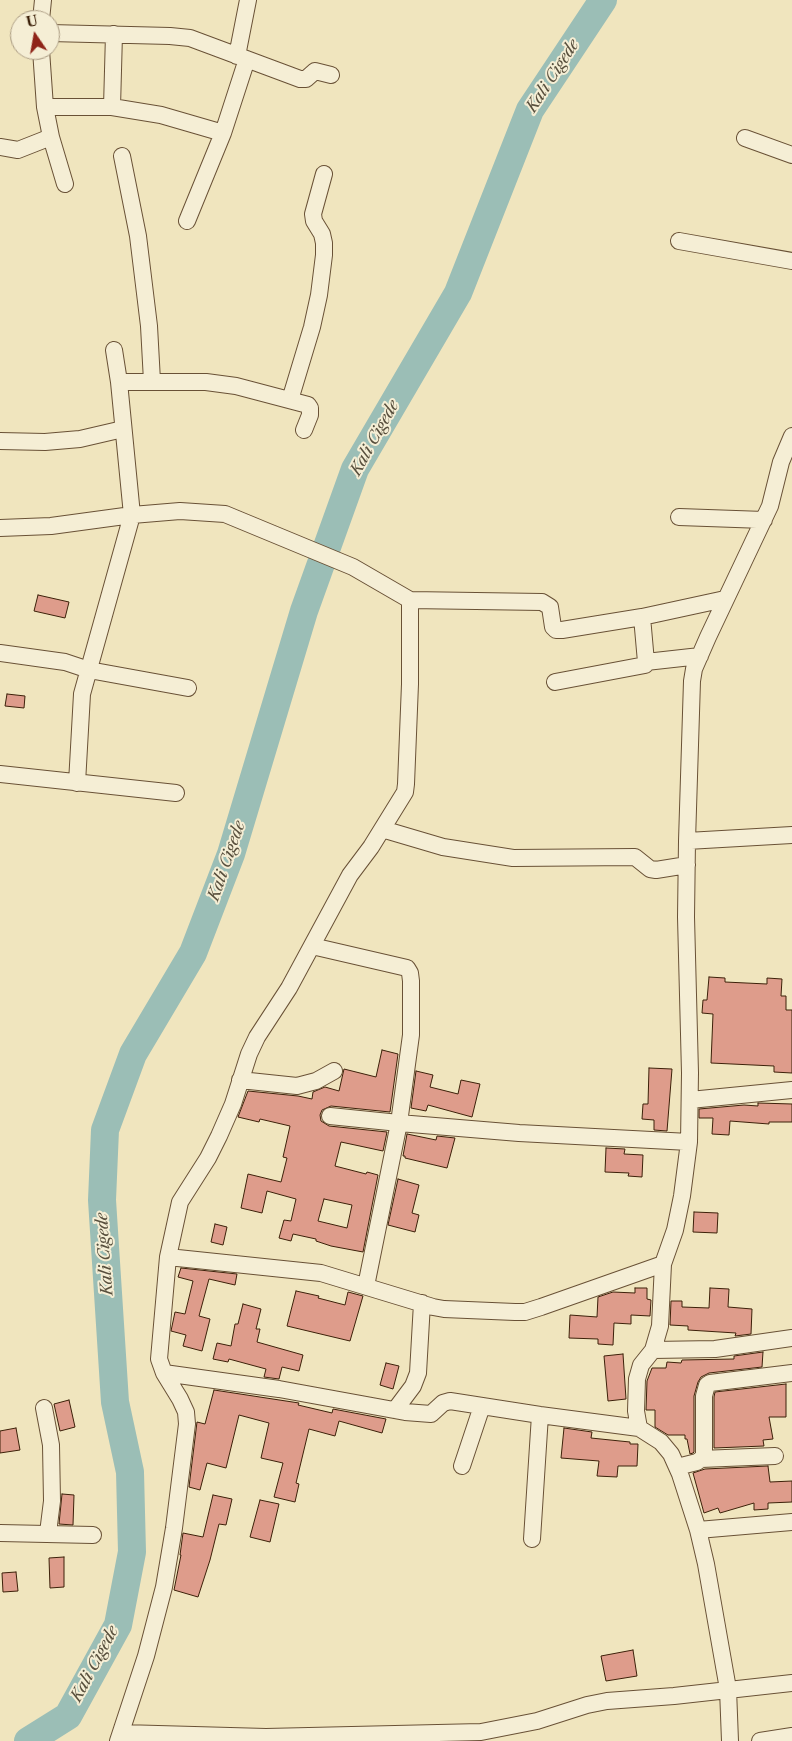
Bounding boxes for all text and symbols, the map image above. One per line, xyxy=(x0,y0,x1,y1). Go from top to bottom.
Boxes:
north arrow xyxy=(10,10,60,60)
text: U xyxy=(25,11,40,31)
water label: Kali Cigede xyxy=(522,36,584,116)
water label: Kali Cigede xyxy=(346,397,404,479)
water label: Kali Cigede xyxy=(204,819,250,903)
water label: Kali Cigede xyxy=(93,1212,117,1296)
water label: Kali Cigede xyxy=(67,1623,123,1705)

